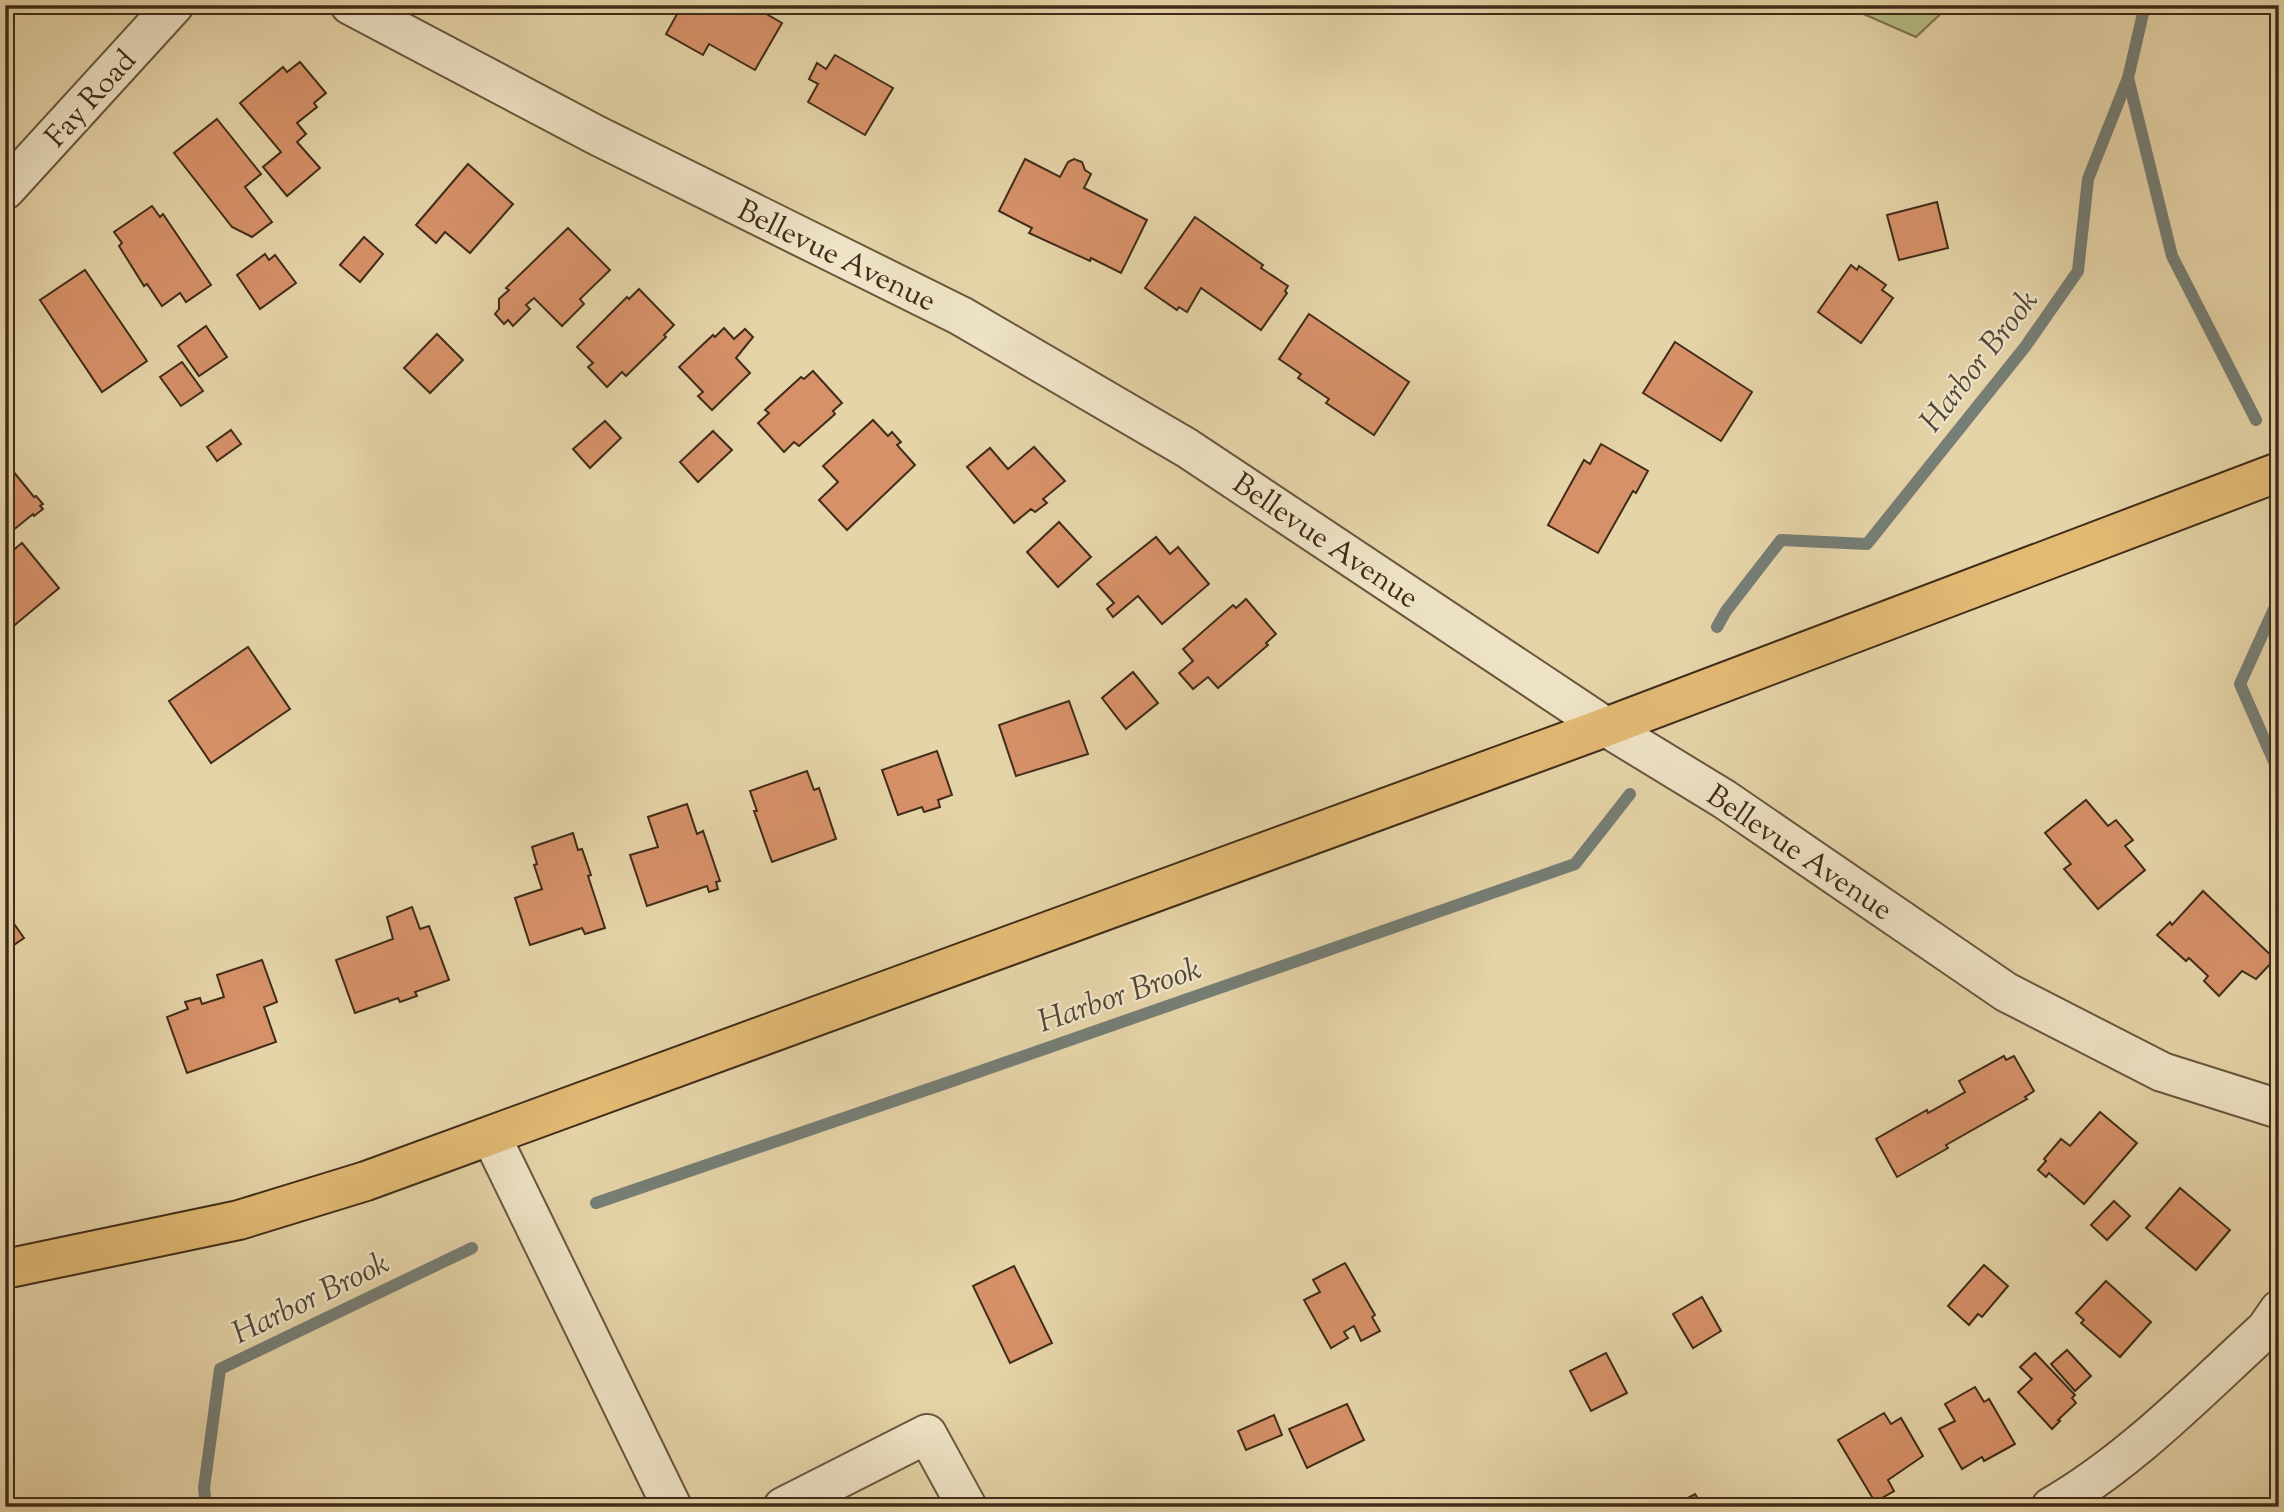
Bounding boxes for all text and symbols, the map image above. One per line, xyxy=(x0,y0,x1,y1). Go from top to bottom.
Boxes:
street label: Fay Road xyxy=(36,41,147,158)
street label: Bellevue Avenue xyxy=(729,191,943,324)
water label: Harbor Brook xyxy=(1910,281,2051,443)
street label: Bellevue Avenue xyxy=(1223,464,1426,620)
street label: Bellevue Avenue xyxy=(1697,776,1900,932)
water label: Harbor Brook xyxy=(1032,947,1208,1046)
water label: Harbor Brook xyxy=(225,1242,398,1358)

